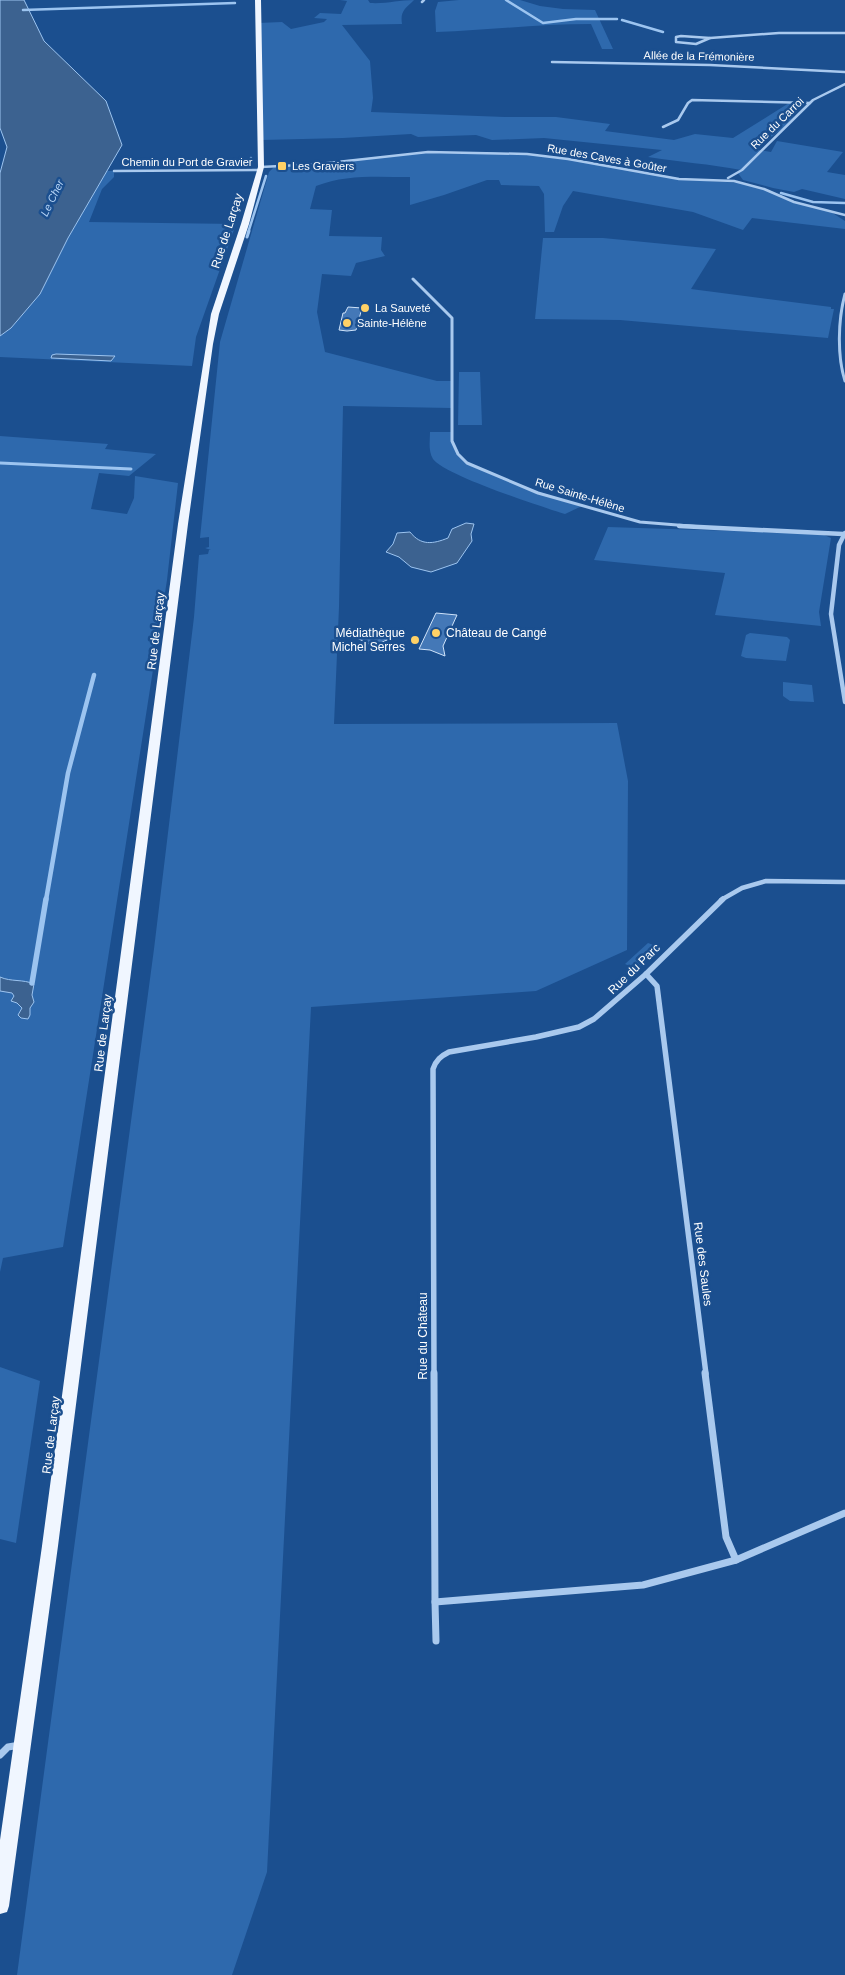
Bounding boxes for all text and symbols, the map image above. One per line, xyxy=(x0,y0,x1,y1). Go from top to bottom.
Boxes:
street label: Allée de la Frémonière xyxy=(644,49,754,63)
street label: Rue du Carroi xyxy=(748,95,806,151)
street label: Rue des Caves à Goûter xyxy=(546,142,668,174)
street label: Chemin du Port de Gravier xyxy=(122,156,253,168)
marker: Les Graviers xyxy=(276,160,288,172)
place label: Les Graviers xyxy=(292,160,355,172)
water label: Le Cher xyxy=(38,177,67,218)
street label: Rue de Larçay xyxy=(208,192,246,270)
marker: La Sauveté xyxy=(359,302,371,314)
place label: La Sauveté xyxy=(375,302,431,314)
marker: Sainte-Hélène xyxy=(341,317,353,329)
place label: Sainte-Hélène xyxy=(357,317,427,329)
street label: Rue Sainte-Hélène xyxy=(534,476,626,514)
street label: Rue de Larçay xyxy=(144,591,168,671)
place label: Médiathèque Michel Serres xyxy=(332,626,405,654)
place label: Château de Cangé xyxy=(446,626,547,640)
marker: Château de Cangé xyxy=(430,627,442,639)
marker: Médiathèque Michel Serres xyxy=(409,634,421,646)
street label: Rue du Parc xyxy=(605,941,663,997)
street label: Rue de Larçay xyxy=(91,993,115,1073)
street label: Rue des Saules xyxy=(691,1221,715,1307)
street label: Rue du Château xyxy=(416,1292,430,1380)
street label: Rue de Larçay xyxy=(39,1395,63,1475)

